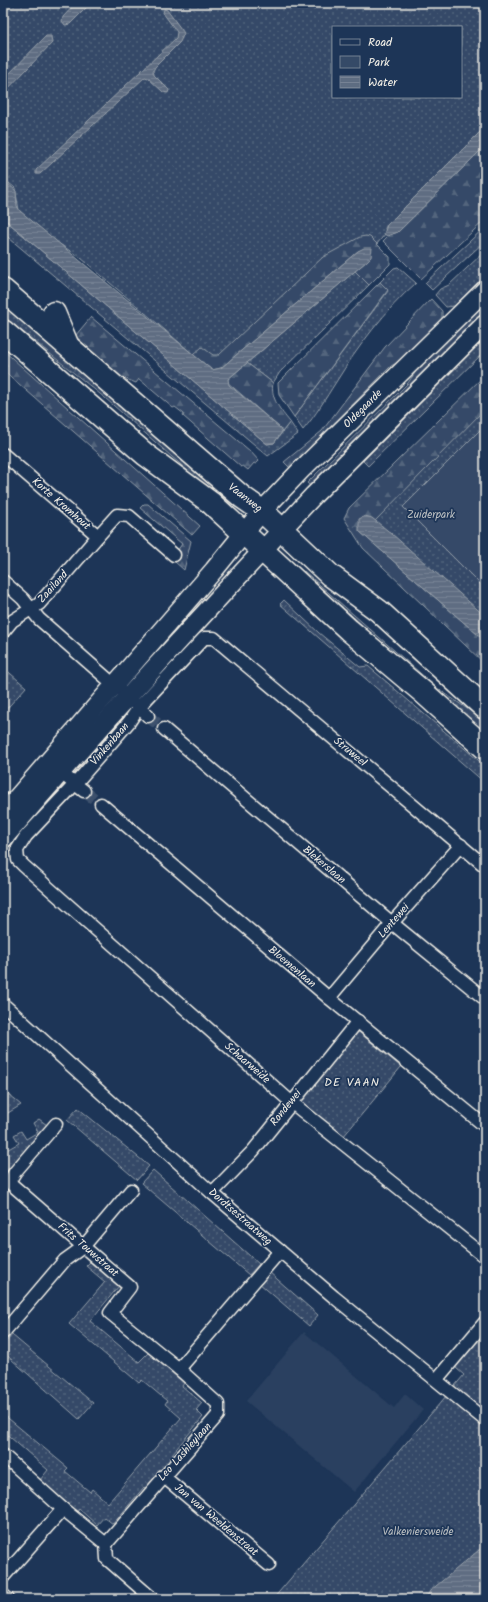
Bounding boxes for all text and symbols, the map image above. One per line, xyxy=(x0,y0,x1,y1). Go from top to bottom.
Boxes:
legend xyxy=(332,26,462,98)
text: Road xyxy=(368,33,393,52)
text: Park xyxy=(368,53,390,72)
text: Water xyxy=(368,73,398,92)
street label: Oldegaarde xyxy=(339,385,387,433)
street label: Korte Kromhout xyxy=(28,473,95,535)
street label: Vaanweg xyxy=(224,479,266,517)
park label: Zuiderpark xyxy=(407,506,456,524)
street label: Zaailand xyxy=(33,566,73,608)
street label: Vinkenbaan xyxy=(86,718,134,770)
street label: Struweel xyxy=(329,733,371,772)
street label: Blekerslaan xyxy=(298,841,350,889)
street label: Lentewei xyxy=(374,899,414,942)
street label: Bloemenlaan xyxy=(264,941,320,993)
street label: Schaarweide xyxy=(220,1038,274,1088)
district label: DE VAAN xyxy=(324,1073,380,1092)
street label: Rondewei xyxy=(266,1085,307,1130)
street label: Dordtsestraatweg xyxy=(204,1184,276,1250)
street label: Frits Touwstraat xyxy=(53,1218,123,1282)
street label: Leo Lashleylaan xyxy=(154,1418,216,1485)
street label: Jan van Weeldenstraat xyxy=(170,1479,263,1561)
park label: Valkeniersweide xyxy=(383,1523,454,1541)

